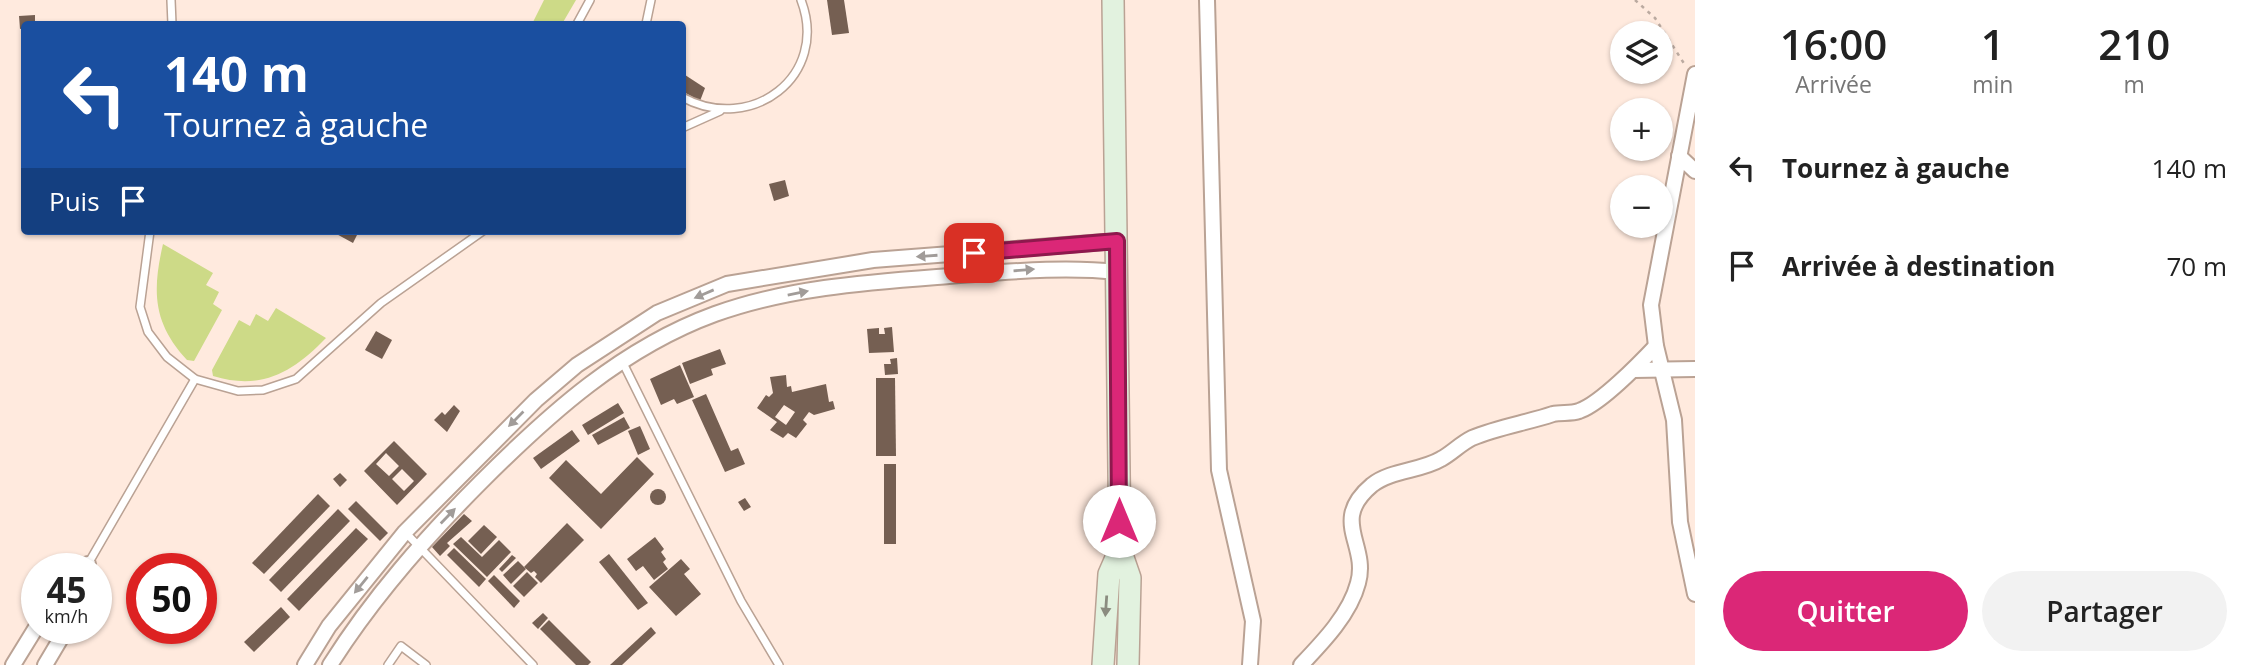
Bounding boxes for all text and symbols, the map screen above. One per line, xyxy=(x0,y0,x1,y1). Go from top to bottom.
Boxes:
text: 16:00 xyxy=(1780,15,1887,72)
text: 1 xyxy=(1981,15,2005,72)
text: 210 xyxy=(2098,15,2170,72)
map controls xyxy=(1610,21,1673,238)
button: layers xyxy=(1610,21,1673,84)
text: 140 m xyxy=(164,40,309,106)
icon: left xyxy=(49,49,140,140)
text: Arrivée xyxy=(1795,68,1872,100)
text: min xyxy=(1972,68,2013,100)
text: m xyxy=(2124,68,2145,100)
button: + xyxy=(1610,98,1673,161)
text: Tournez à gauche xyxy=(164,103,428,146)
icon: left xyxy=(1723,149,1761,187)
text: Tournez à gauche xyxy=(1782,150,2010,186)
text: 140 m xyxy=(2152,150,2227,186)
button: − xyxy=(1610,175,1673,238)
icon: arrive xyxy=(114,182,152,220)
text: Puis xyxy=(49,183,100,219)
pin xyxy=(944,223,1004,283)
icon: arrive xyxy=(955,234,993,272)
icon: arrive xyxy=(1723,247,1761,285)
text: Arrivée à destination xyxy=(1782,248,2055,284)
text: 70 m xyxy=(2166,248,2227,284)
one-way arrow xyxy=(916,251,938,262)
one-way arrow xyxy=(1013,264,1035,275)
one-way arrow xyxy=(787,287,809,298)
one-way arrow xyxy=(693,288,714,299)
one-way arrow xyxy=(508,411,525,427)
position arrow xyxy=(1082,484,1156,558)
one-way arrow xyxy=(440,508,456,524)
speed limit sign: 50 xyxy=(126,553,217,644)
text: 45 xyxy=(46,566,87,613)
button: Quitter xyxy=(1723,571,1968,651)
button: Partager xyxy=(1982,571,2227,651)
one-way arrow xyxy=(354,577,369,594)
one-way arrow xyxy=(1100,595,1111,617)
text: km/h xyxy=(45,604,88,628)

